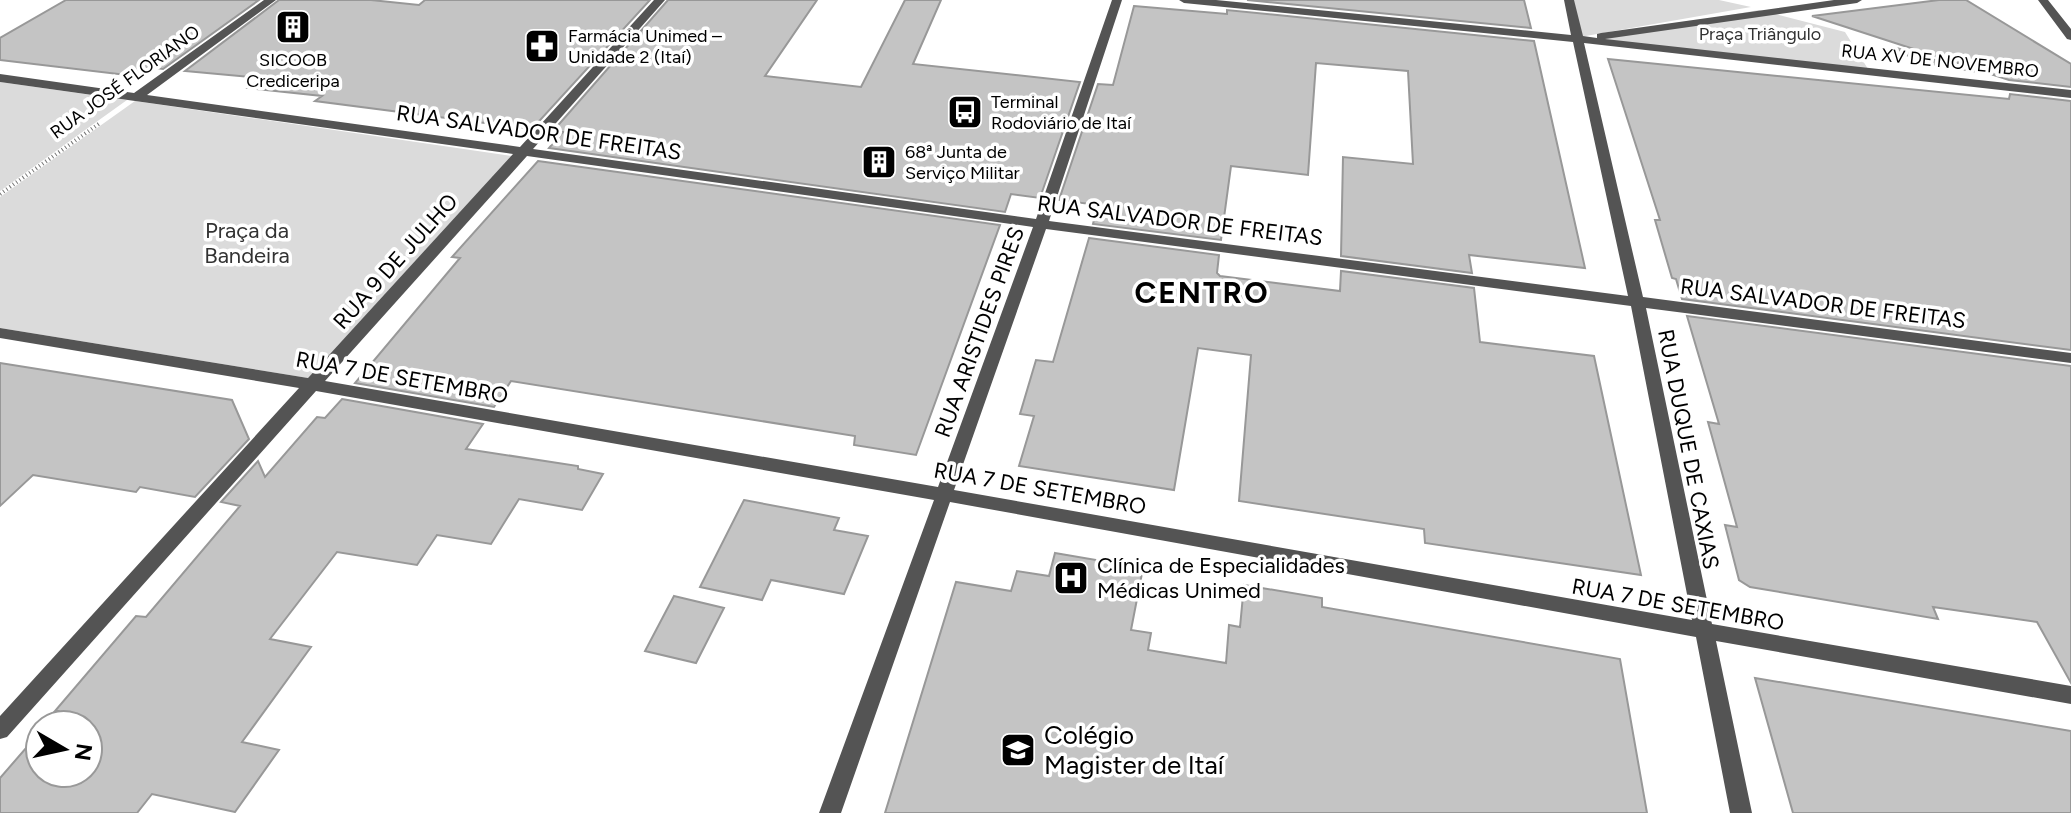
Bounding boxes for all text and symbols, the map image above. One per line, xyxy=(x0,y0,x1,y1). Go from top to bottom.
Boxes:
building icon: SICOOB Crediceripa xyxy=(274,8,312,46)
street label: RUA JOSÉ FLORIANO xyxy=(46,20,204,144)
park label: Praça Triângulo xyxy=(1699,23,1821,45)
place label: Farmácia Unimed – Unidade 2 (Itaí) xyxy=(568,25,722,68)
pharmacy icon: Farmácia Unimed – Unidade 2 (Itaí) xyxy=(523,27,561,65)
street label: RUA XV DE NOVEMBRO xyxy=(1840,40,2040,82)
place label: SICOOB Crediceripa xyxy=(246,49,340,92)
place label: Terminal Rodoviário de Itaí xyxy=(991,91,1132,134)
bus stop icon: Terminal Rodoviário de Itaí xyxy=(946,93,984,131)
street label: RUA SALVADOR DE FREITAS xyxy=(395,99,683,166)
place label: 68ª Junta de Serviço Militar xyxy=(905,141,1020,184)
building icon: 68ª Junta de Serviço Militar xyxy=(860,143,898,181)
street label: RUA 9 DE JULHO xyxy=(327,188,463,335)
street label: RUA SALVADOR DE FREITAS xyxy=(1036,190,1324,251)
park label: Praça da Bandeira xyxy=(204,217,290,269)
street label: RUA ARISTIDES PIRES xyxy=(929,223,1030,441)
street label: RUA SALVADOR DE FREITAS xyxy=(1679,273,1967,334)
district label: CENTRO xyxy=(1134,274,1270,311)
street label: RUA DUQUE DE CAXIAS xyxy=(1652,327,1725,571)
street label: RUA 7 DE SETEMBRO xyxy=(294,346,510,409)
street label: RUA 7 DE SETEMBRO xyxy=(932,457,1148,520)
place label: Clínica de Especialidades Médicas Unimed xyxy=(1097,552,1345,604)
hospital icon: Clínica de Especialidades Médicas Unimed xyxy=(1052,559,1090,597)
street label: RUA 7 DE SETEMBRO xyxy=(1570,573,1786,636)
north arrow xyxy=(24,709,104,789)
place label: Colégio Magister de Itaí xyxy=(1044,719,1225,781)
school or university icon: Colégio Magister de Itaí xyxy=(999,731,1037,769)
text: N xyxy=(69,742,98,763)

